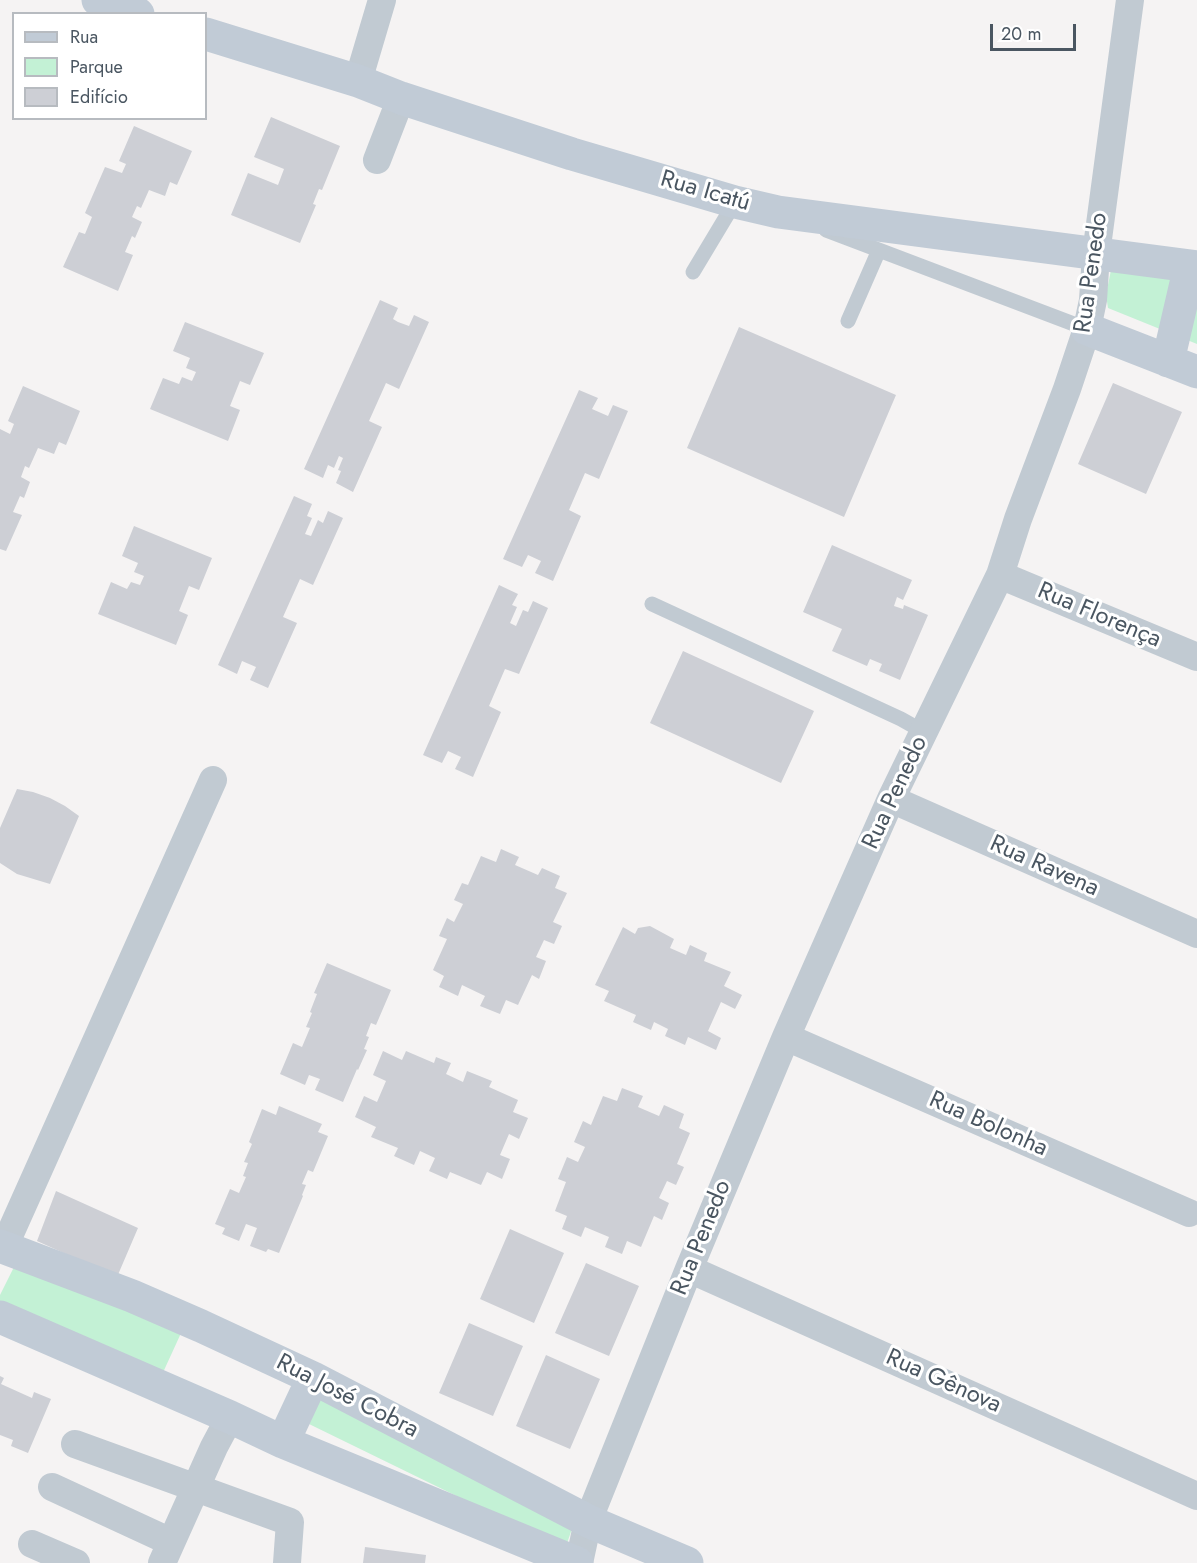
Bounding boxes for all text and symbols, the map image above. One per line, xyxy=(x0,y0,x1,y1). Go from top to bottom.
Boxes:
legend xyxy=(12,12,207,120)
scale bar xyxy=(993,12,1078,50)
text: 20 m xyxy=(1001,21,1041,47)
text: Rua xyxy=(70,24,98,50)
text: Parque xyxy=(70,54,123,80)
text: Edifício xyxy=(70,84,128,110)
street label: Rua Icatú xyxy=(657,165,753,219)
street label: Rua Penedo xyxy=(1069,211,1115,335)
street label: Rua Florença xyxy=(1033,577,1165,655)
street label: Rua Penedo xyxy=(857,732,935,854)
street label: Rua Ravena xyxy=(985,830,1103,904)
street label: Rua Bolonha xyxy=(924,1086,1052,1164)
street label: Rua Penedo xyxy=(666,1176,738,1300)
street label: Rua Gênova xyxy=(881,1344,1005,1420)
street label: Rua José Cobra xyxy=(271,1349,423,1445)

